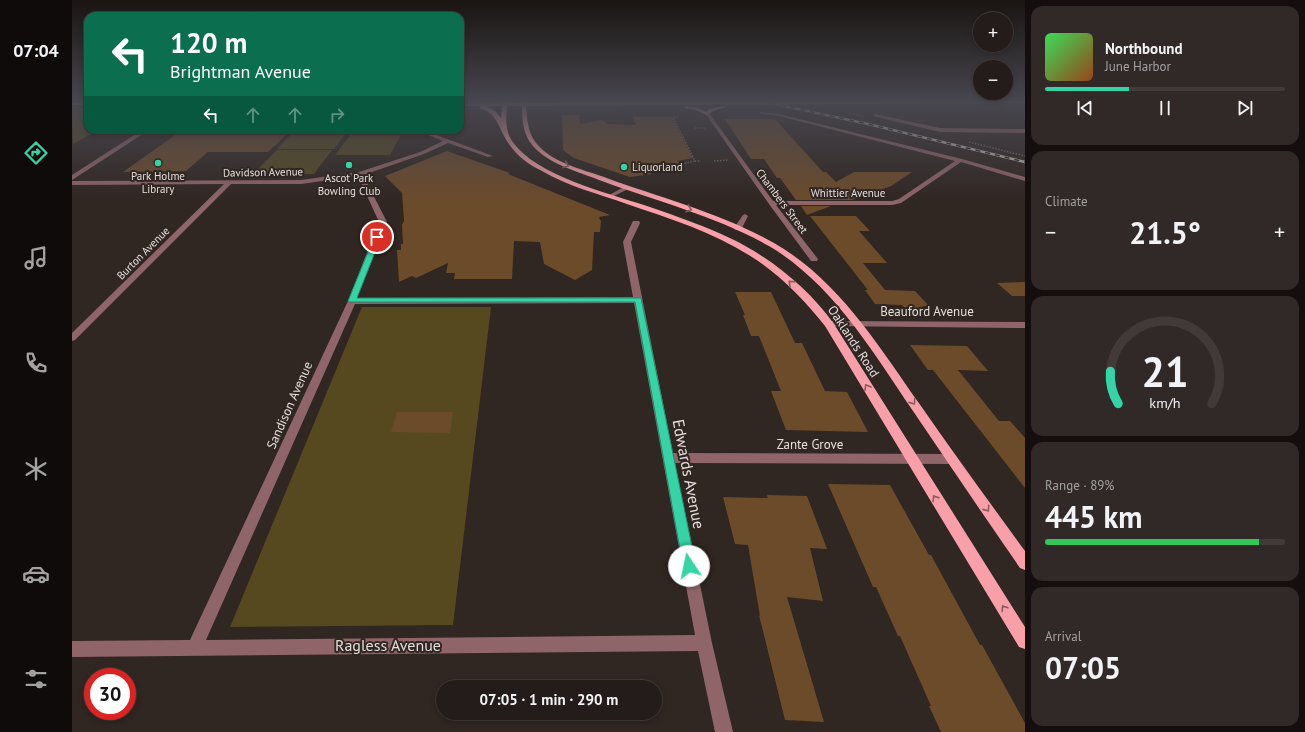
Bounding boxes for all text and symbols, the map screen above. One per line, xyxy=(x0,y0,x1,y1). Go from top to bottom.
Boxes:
map controls xyxy=(973,12,1013,100)
button: + xyxy=(973,12,1013,52)
text: 120 m xyxy=(170,24,247,61)
icon: left xyxy=(104,28,156,80)
text: 07:04 xyxy=(13,39,59,62)
text: Northbound xyxy=(1105,39,1182,58)
text: June Harbor xyxy=(1105,58,1171,75)
text: Brightman Avenue xyxy=(170,60,311,83)
button: − xyxy=(973,60,1013,100)
icon: previous xyxy=(1074,97,1096,119)
icon: pause xyxy=(1154,97,1176,119)
icon: next xyxy=(1234,97,1256,119)
icon: left xyxy=(200,104,222,126)
icon: ahead xyxy=(242,104,264,126)
icon: ahead xyxy=(284,104,306,126)
icon: right xyxy=(326,104,348,126)
icon: directions xyxy=(22,139,50,167)
marker: Park Holme Library xyxy=(153,158,163,168)
marker: Ascot Park Bowling Club xyxy=(344,160,354,170)
place label: Liquorland xyxy=(632,160,683,174)
one-way arrow xyxy=(563,161,570,169)
marker: Liquorland xyxy=(619,162,629,172)
street label: Davidson Avenue xyxy=(223,164,304,180)
street label: Chambers Street xyxy=(753,166,811,236)
place label: Park Holme Library xyxy=(131,169,185,196)
place label: Ascot Park Bowling Club xyxy=(318,171,380,198)
street label: Whittier Avenue xyxy=(811,186,886,200)
text: Climate xyxy=(1045,193,1088,210)
one-way arrow xyxy=(685,204,692,213)
text: 21.5° xyxy=(1129,213,1201,252)
text: − xyxy=(1045,218,1056,246)
text: + xyxy=(1274,218,1285,246)
pin xyxy=(360,220,394,254)
street label: Burton Avenue xyxy=(114,223,173,282)
icon: arrive xyxy=(366,226,388,248)
icon: music xyxy=(22,244,50,272)
one-way arrow xyxy=(788,280,795,287)
street label: Oaklands Road xyxy=(824,302,883,380)
street label: Beauford Avenue xyxy=(880,303,974,320)
text: 21 xyxy=(1141,345,1189,398)
icon: phone xyxy=(22,349,50,377)
street label: Sandison Avenue xyxy=(263,359,316,452)
one-way arrow xyxy=(864,384,872,391)
text: km/h xyxy=(1149,393,1181,412)
one-way arrow xyxy=(908,398,916,405)
street label: Edwards Avenue xyxy=(669,417,709,531)
street label: Zante Grove xyxy=(777,436,843,453)
icon: climate xyxy=(22,455,50,483)
text: Range · 89% xyxy=(1045,477,1114,494)
one-way arrow xyxy=(933,495,940,502)
text: 445 km xyxy=(1045,497,1143,536)
one-way arrow xyxy=(982,505,990,512)
position arrow xyxy=(668,545,710,587)
icon: car xyxy=(22,560,50,588)
one-way arrow xyxy=(1002,605,1009,612)
text: Arrival xyxy=(1045,628,1081,645)
street label: Ragless Avenue xyxy=(335,635,441,655)
text: 07:05 xyxy=(1045,648,1121,687)
icon: filters xyxy=(22,665,50,693)
speed limit sign: 30 xyxy=(84,668,136,720)
text: 07:05 · 1 min · 290 m xyxy=(480,690,618,709)

